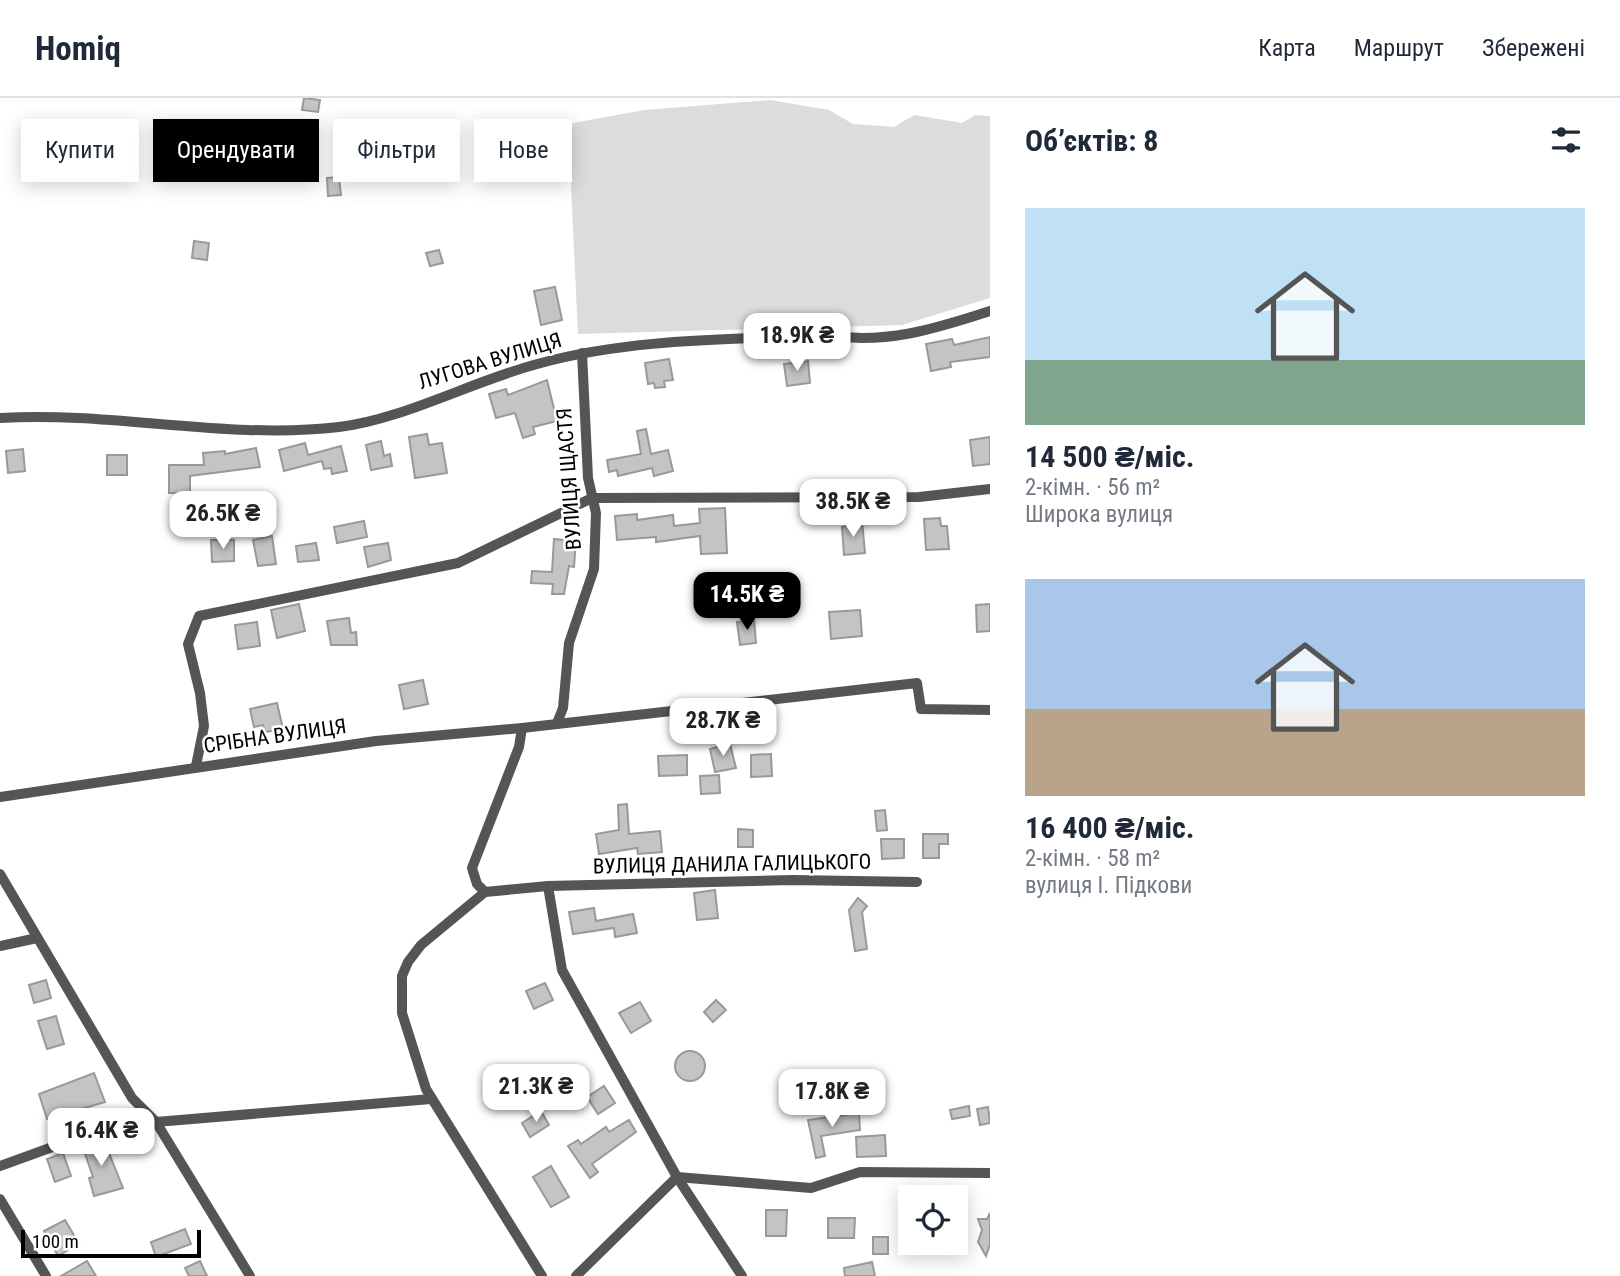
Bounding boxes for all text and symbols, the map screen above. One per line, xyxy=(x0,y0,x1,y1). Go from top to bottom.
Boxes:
text: Homiq xyxy=(35,29,121,68)
text: Карта xyxy=(1258,34,1316,62)
text: Маршрут xyxy=(1354,34,1444,62)
text: Збережені xyxy=(1482,34,1585,62)
chip: Купити xyxy=(21,119,139,182)
chip: Орендувати xyxy=(153,119,319,182)
chip: Фільтри xyxy=(333,119,460,182)
chip: Нове xyxy=(474,119,572,182)
icon: filters xyxy=(1547,121,1585,159)
text: Об’єктів: 8 xyxy=(1025,123,1159,158)
icon: home xyxy=(1242,253,1368,379)
pin: 18.9K ₴ xyxy=(732,314,862,373)
text: 18.9K ₴ xyxy=(760,322,834,349)
street label: ЛУГОВА ВУЛИЦЯ xyxy=(415,328,565,394)
street label: ВУЛИЦЯ ЩАСТЯ xyxy=(552,407,586,551)
text: 14 500 ₴/міс. xyxy=(1025,439,1195,474)
text: 2-кімн. · 56 m² xyxy=(1025,474,1160,501)
pin: 38.5K ₴ xyxy=(788,480,918,539)
text: 38.5K ₴ xyxy=(816,488,890,515)
pin: 26.5K ₴ xyxy=(158,491,288,551)
text: 26.5K ₴ xyxy=(186,500,260,527)
text: Широка вулиця xyxy=(1025,501,1173,528)
pin: 14.5K ₴ xyxy=(682,573,812,632)
text: 14.5K ₴ xyxy=(710,581,784,608)
icon: home xyxy=(1242,624,1368,750)
pin: 28.7K ₴ xyxy=(658,698,788,758)
text: 28.7K ₴ xyxy=(686,707,760,734)
street label: СРІБНА ВУЛИЦЯ xyxy=(202,714,348,758)
text: 16 400 ₴/міс. xyxy=(1025,810,1195,845)
text: 2-кімн. · 58 m² xyxy=(1025,845,1160,872)
street label: ВУЛИЦЯ ДАНИЛА ГАЛИЦЬКОГО xyxy=(593,850,871,878)
text: вулиця І. Підкови xyxy=(1025,872,1192,899)
pin: 21.3K ₴ xyxy=(471,1065,601,1124)
pin: 17.8K ₴ xyxy=(767,1070,897,1129)
text: 21.3K ₴ xyxy=(499,1073,573,1100)
text: 17.8K ₴ xyxy=(795,1078,869,1105)
pin: 16.4K ₴ xyxy=(36,1108,166,1168)
text: 16.4K ₴ xyxy=(64,1117,138,1144)
map controls xyxy=(898,1185,968,1255)
button: locate xyxy=(898,1185,968,1255)
scale bar xyxy=(21,1227,201,1259)
text: 100 m xyxy=(32,1230,79,1253)

